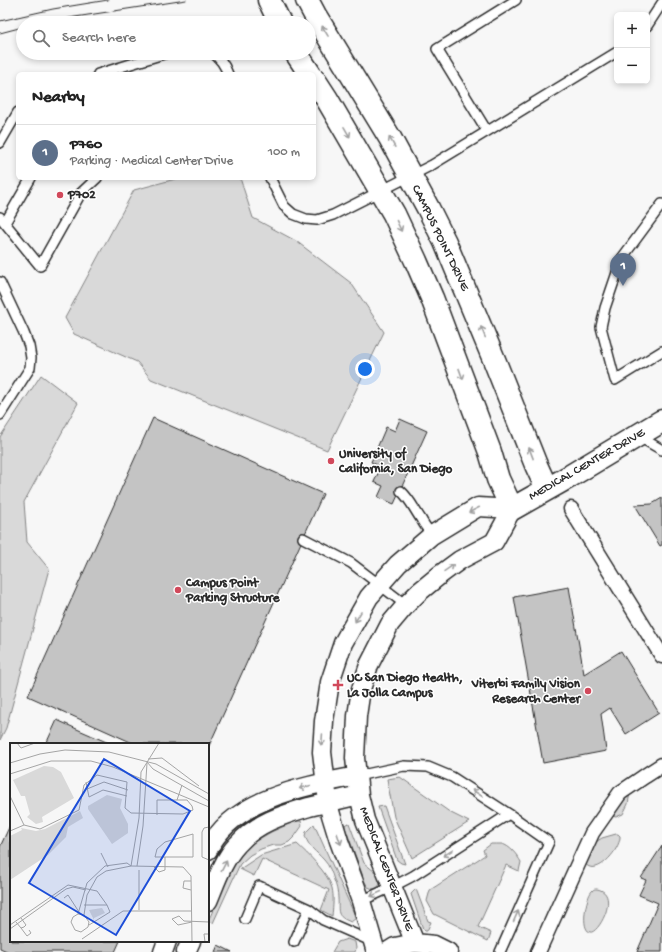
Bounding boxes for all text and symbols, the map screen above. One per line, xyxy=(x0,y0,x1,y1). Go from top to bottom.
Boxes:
map controls xyxy=(614,12,650,84)
button: + xyxy=(614,12,650,48)
search box xyxy=(16,16,316,60)
one-way arrow xyxy=(320,25,328,37)
icon: search xyxy=(30,27,52,49)
text: Search here xyxy=(62,29,136,47)
button: − xyxy=(614,48,650,84)
text: Nearby xyxy=(32,88,85,108)
one-way arrow xyxy=(343,126,351,138)
text: P760 xyxy=(70,136,102,154)
one-way arrow xyxy=(388,136,395,148)
text: 1 xyxy=(42,145,48,160)
text: 100 m xyxy=(268,145,300,160)
text: Parking · Medical Center Drive xyxy=(70,154,233,169)
street label: CAMPUS POINT DRIVE xyxy=(408,183,473,294)
place label: P702 xyxy=(67,188,96,203)
marker: P702 xyxy=(55,190,65,200)
one-way arrow xyxy=(396,219,403,231)
pin: 1 xyxy=(610,253,636,286)
one-way arrow xyxy=(479,327,486,339)
your location xyxy=(355,359,375,379)
one-way arrow xyxy=(457,368,465,380)
street label: MEDICAL CENTER DRIVE xyxy=(526,425,649,504)
place label: University of California, San Diego xyxy=(338,446,453,477)
one-way arrow xyxy=(527,447,535,459)
marker: University of California, San Diego xyxy=(326,456,336,466)
one-way arrow xyxy=(468,507,480,515)
one-way arrow xyxy=(444,564,455,572)
place label: Campus Point Parking Structure xyxy=(185,576,281,606)
marker: Campus Point Parking Structure xyxy=(173,585,183,595)
one-way arrow xyxy=(353,611,361,623)
place label: UC San Diego Health, La Jolla Campus xyxy=(347,671,463,702)
place label: Viterbi Family Vision Research Center xyxy=(471,677,581,707)
marker: UC San Diego Health, La Jolla Campus xyxy=(332,679,344,691)
marker: Viterbi Family Vision Research Center xyxy=(583,686,593,696)
one-way arrow xyxy=(319,733,326,746)
inset map xyxy=(10,743,209,942)
one-way arrow xyxy=(299,784,312,791)
one-way arrow xyxy=(471,789,482,797)
street label: MEDICAL CENTER DRIVE xyxy=(355,805,417,934)
one-way arrow xyxy=(336,833,343,846)
one-way arrow xyxy=(443,849,454,857)
one-way arrow xyxy=(220,860,228,872)
one-way arrow xyxy=(371,891,383,898)
one-way arrow xyxy=(513,911,520,923)

